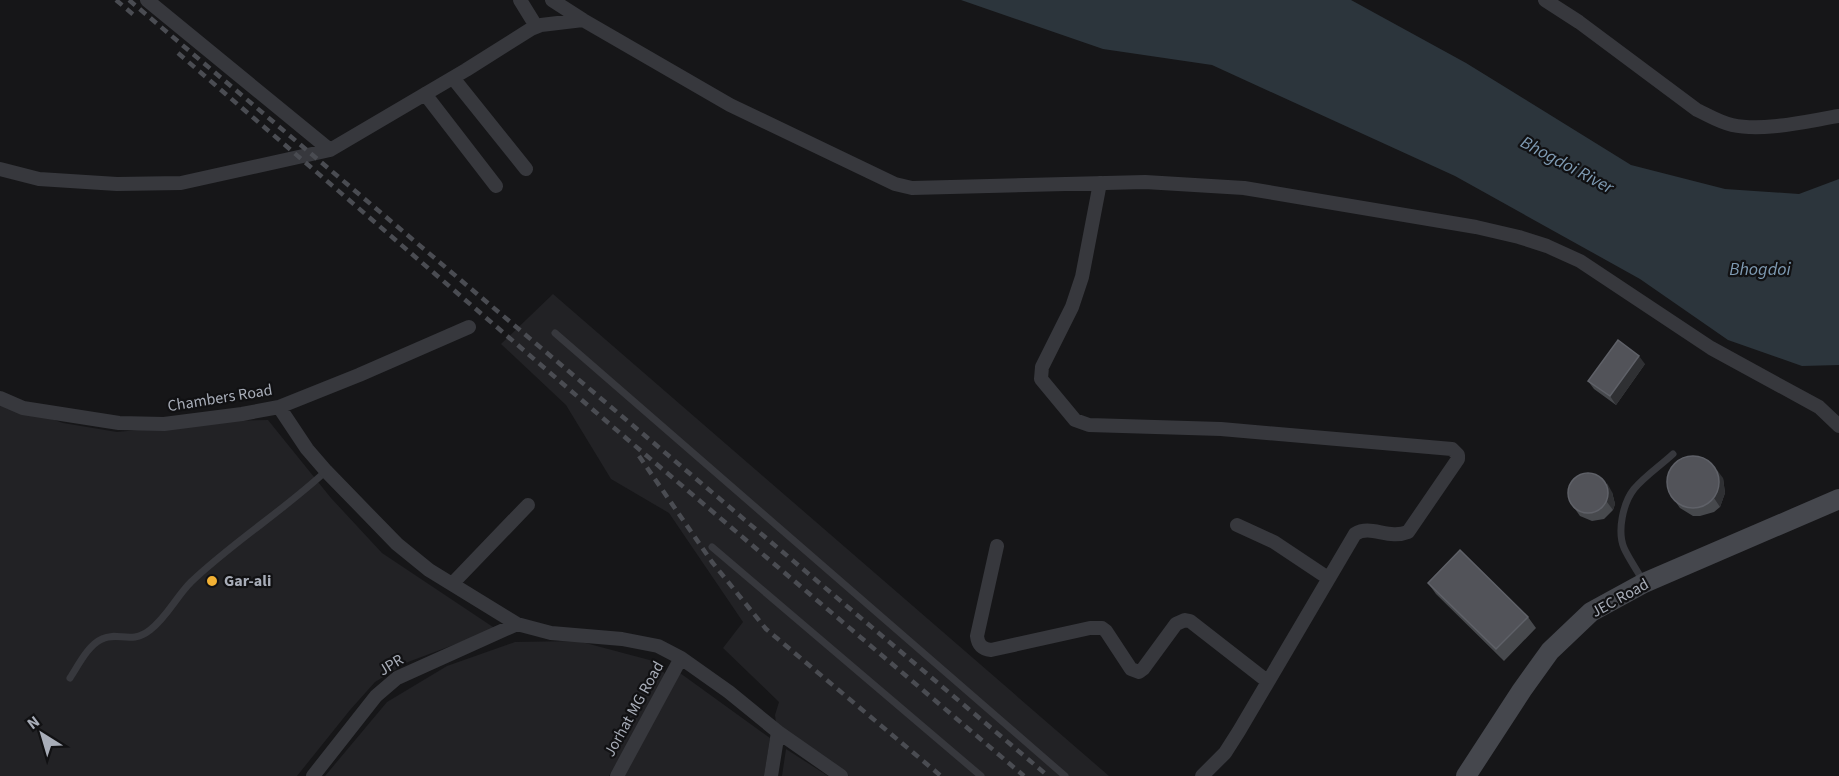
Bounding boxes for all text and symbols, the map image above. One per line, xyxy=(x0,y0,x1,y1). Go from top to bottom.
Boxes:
water label: Bhogdoi River xyxy=(1516,130,1619,200)
water label: Bhogdoi xyxy=(1729,257,1792,282)
street label: Chambers Road xyxy=(166,379,274,417)
place label: Gar-ali xyxy=(224,570,271,592)
street label: JEC Road xyxy=(1587,573,1653,623)
marker: Gar-ali xyxy=(205,574,219,588)
street label: JPR xyxy=(374,649,408,681)
street label: Jorhat MG Road xyxy=(599,657,669,761)
north arrow xyxy=(12,704,72,764)
text: N xyxy=(23,711,44,735)

